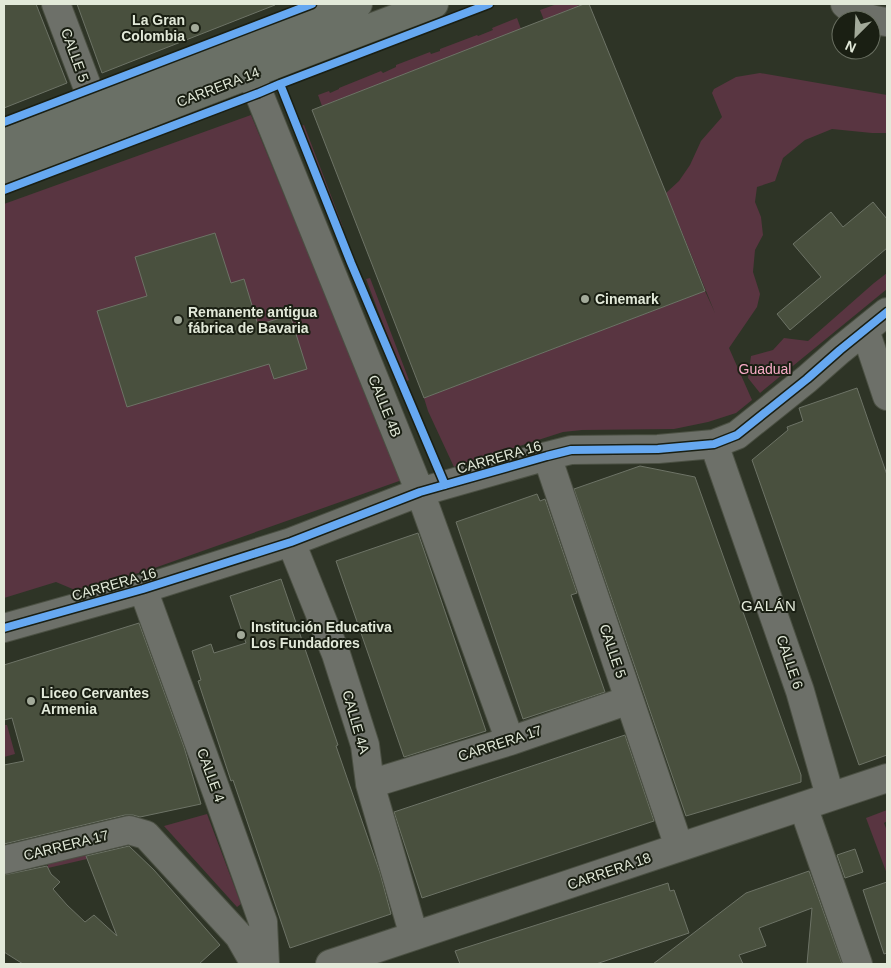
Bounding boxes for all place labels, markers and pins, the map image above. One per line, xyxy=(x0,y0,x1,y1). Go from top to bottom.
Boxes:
place label: La Gran Colombia xyxy=(121,12,185,44)
marker: La Gran Colombia xyxy=(189,22,201,34)
place label: Cinemark xyxy=(595,291,659,307)
marker: Cinemark xyxy=(579,293,591,305)
place label: Remanente antigua fábrica de Bavaria xyxy=(188,304,317,336)
marker: Remanente antigua fábrica de Bavaria xyxy=(172,314,184,326)
place label: Institución Educativa Los Fundadores xyxy=(251,619,392,651)
marker: Institución Educativa Los Fundadores xyxy=(235,629,247,641)
place label: Liceo Cervantes Armenia xyxy=(41,685,149,717)
marker: Liceo Cervantes Armenia xyxy=(25,695,37,707)

